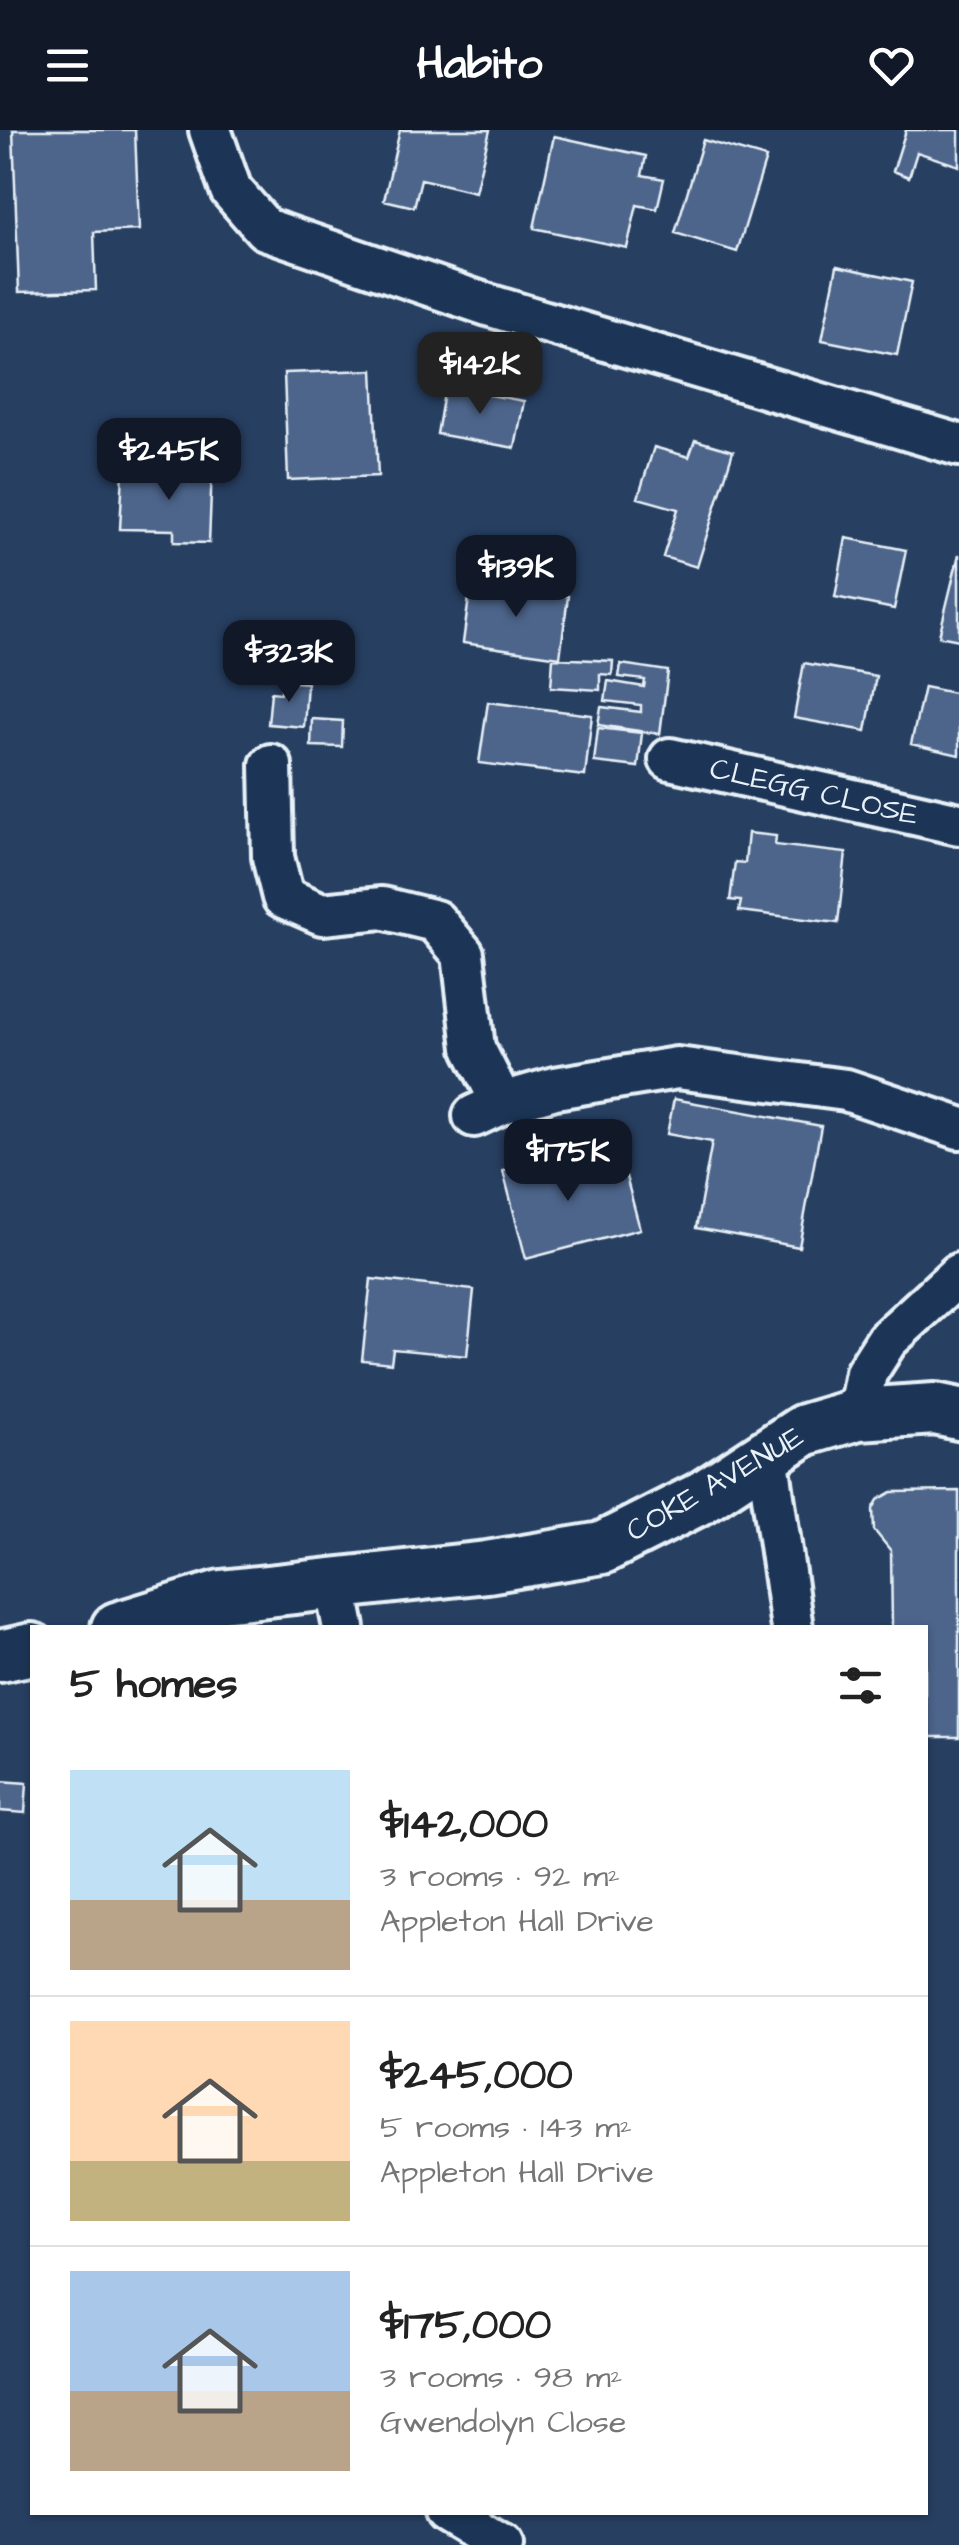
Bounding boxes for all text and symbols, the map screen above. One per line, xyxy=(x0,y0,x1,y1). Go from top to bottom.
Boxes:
text: Habito xyxy=(417,34,542,96)
icon: menu xyxy=(40,38,95,93)
icon: heart xyxy=(864,38,919,93)
pin: $142K xyxy=(410,332,550,417)
text: $142K xyxy=(439,342,521,387)
pin: $245K xyxy=(99,418,239,503)
text: $245K xyxy=(119,428,219,473)
pin: $139K xyxy=(446,535,586,620)
text: $139K xyxy=(478,545,554,590)
pin: $323K xyxy=(219,620,359,705)
text: $323K xyxy=(245,630,333,675)
street label: CLEGG CLOSE xyxy=(706,748,922,836)
pin: $175K xyxy=(498,1119,638,1204)
text: $175K xyxy=(526,1129,610,1174)
street label: COKE AVENUE xyxy=(619,1416,812,1552)
text: 5 homes xyxy=(70,1656,237,1714)
icon: filters xyxy=(833,1658,888,1713)
text: $142,000 xyxy=(380,1796,548,1854)
icon: home xyxy=(150,1810,270,1930)
text: 3 rooms · 92 m² xyxy=(380,1854,620,1899)
text: Appleton Hall Drive xyxy=(380,1899,654,1944)
text: $245,000 xyxy=(380,2047,573,2105)
icon: home xyxy=(150,2061,270,2181)
text: 5 rooms · 143 m² xyxy=(380,2105,632,2150)
text: Appleton Hall Drive xyxy=(380,2150,654,2195)
text: $175,000 xyxy=(380,2297,551,2355)
icon: home xyxy=(150,2311,270,2431)
text: 3 rooms · 98 m² xyxy=(380,2355,623,2400)
text: Gwendolyn Close xyxy=(380,2400,626,2445)

